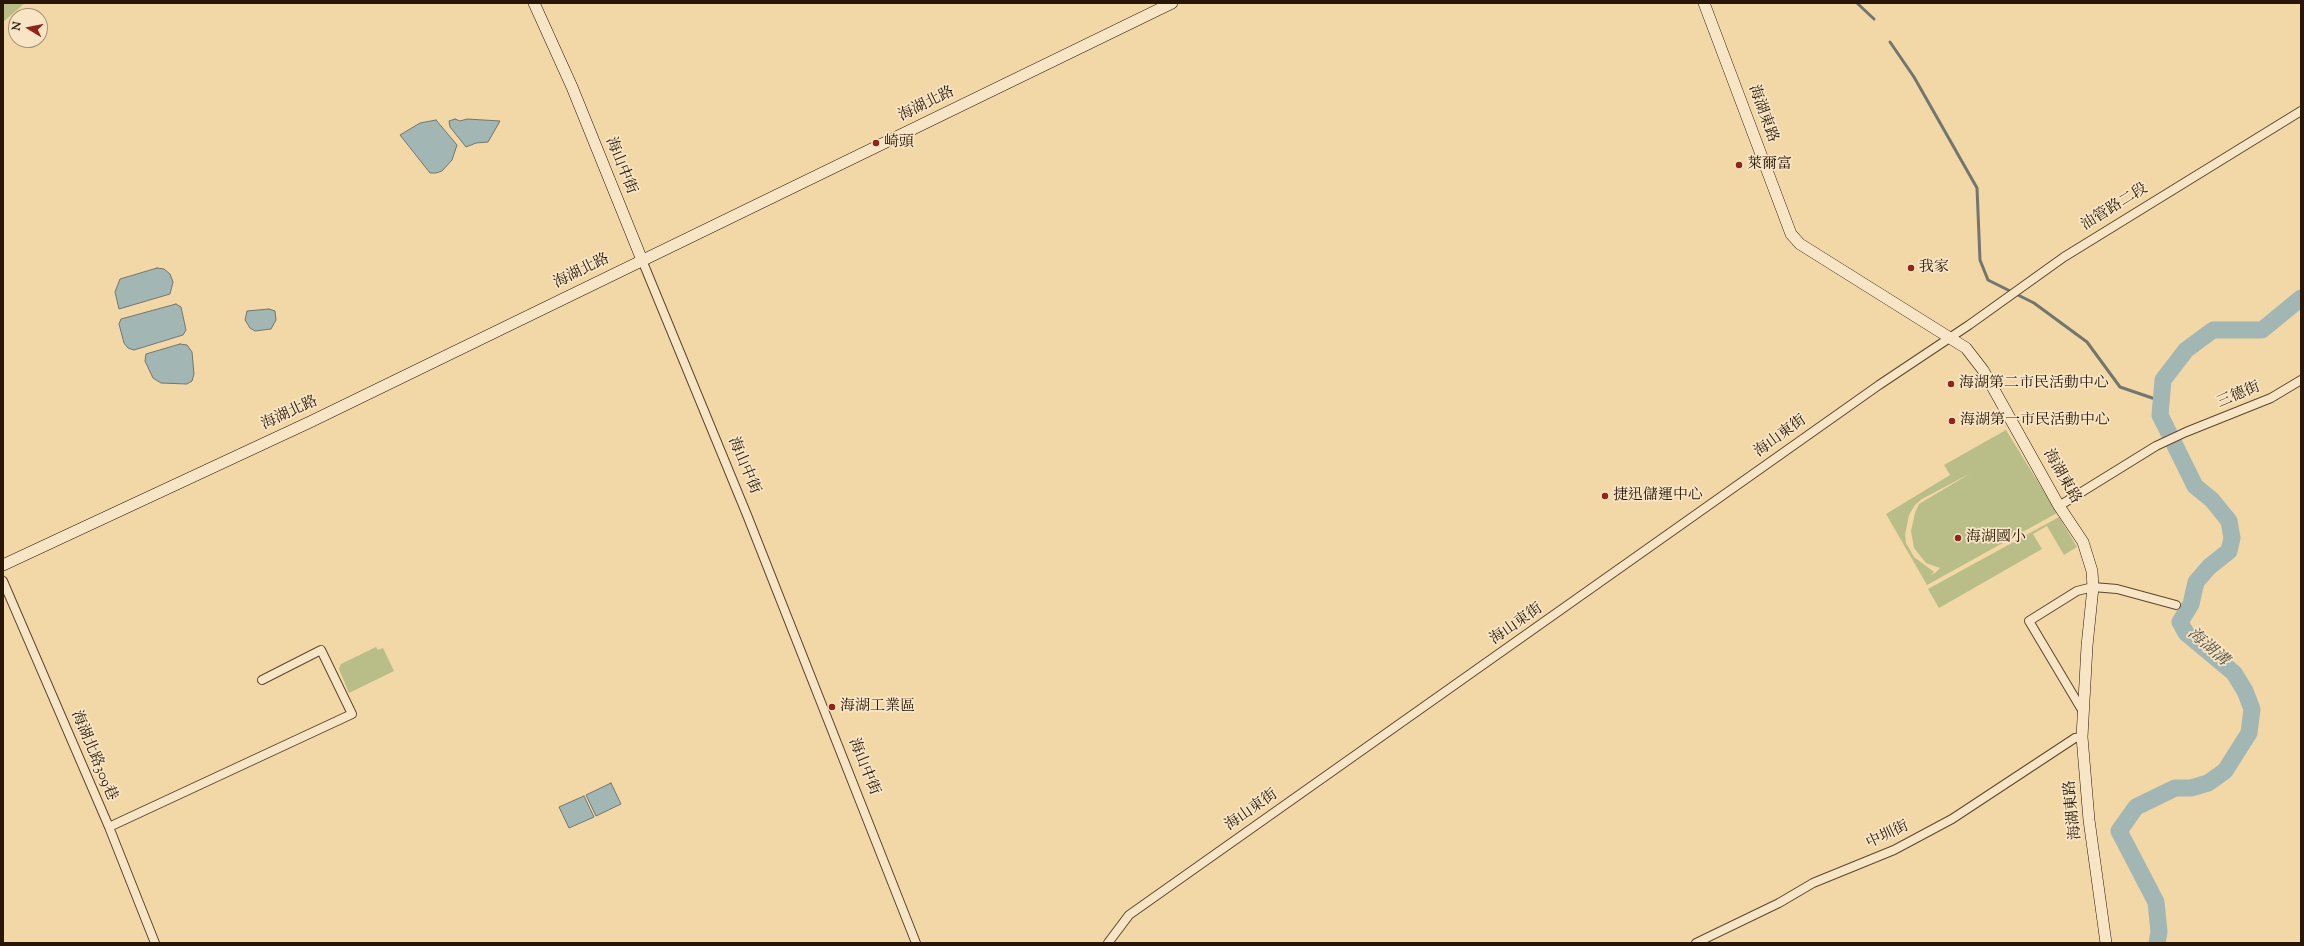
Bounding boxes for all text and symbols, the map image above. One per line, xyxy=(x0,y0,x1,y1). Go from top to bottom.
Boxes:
north arrow xyxy=(8,8,48,48)
text: N xyxy=(9,20,26,32)
street label: 海湖東路 xyxy=(1743,83,1781,145)
street label: 海湖北路 xyxy=(896,84,958,126)
place label: 崎頭 xyxy=(884,134,914,152)
street label: 海山中街 xyxy=(600,135,640,197)
marker: 崎頭 xyxy=(871,138,881,148)
place label: 萊爾富 xyxy=(1747,156,1792,174)
marker: 萊爾富 xyxy=(1734,160,1744,170)
street label: 油管路二段 xyxy=(2078,180,2152,236)
street label: 海湖北路 xyxy=(551,251,613,293)
place label: 我家 xyxy=(1919,259,1949,277)
marker: 我家 xyxy=(1906,263,1916,273)
place label: 海湖第二市民活動中心 xyxy=(1959,375,2109,393)
marker: 海湖第二市民活動中心 xyxy=(1946,379,1956,389)
street label: 三德街 xyxy=(2215,379,2263,413)
street label: 海湖北路 xyxy=(259,393,321,435)
street label: 海山東街 xyxy=(1751,412,1811,462)
place label: 海湖第一市民活動中心 xyxy=(1960,412,2110,430)
marker: 海湖第一市民活動中心 xyxy=(1947,416,1957,426)
street label: 海山中街 xyxy=(723,435,763,497)
street label: 海湖東路 xyxy=(2038,447,2084,507)
place label: 捷迅儲運中心 xyxy=(1613,487,1703,505)
marker: 捷迅儲運中心 xyxy=(1600,491,1610,501)
place label: 海湖國小 xyxy=(1966,529,2026,547)
marker: 海湖國小 xyxy=(1953,533,1963,543)
street label: 海山東街 xyxy=(1487,600,1547,650)
water label: 海湖溝 xyxy=(2183,625,2231,671)
place label: 海湖工業區 xyxy=(840,698,915,716)
marker: 海湖工業區 xyxy=(827,702,837,712)
street label: 海湖北路309巷 xyxy=(66,708,120,804)
street label: 海山中街 xyxy=(843,736,883,798)
street label: 海湖東路 xyxy=(2062,779,2086,841)
street label: 海山東街 xyxy=(1222,786,1282,836)
street label: 中圳街 xyxy=(1864,818,1912,854)

